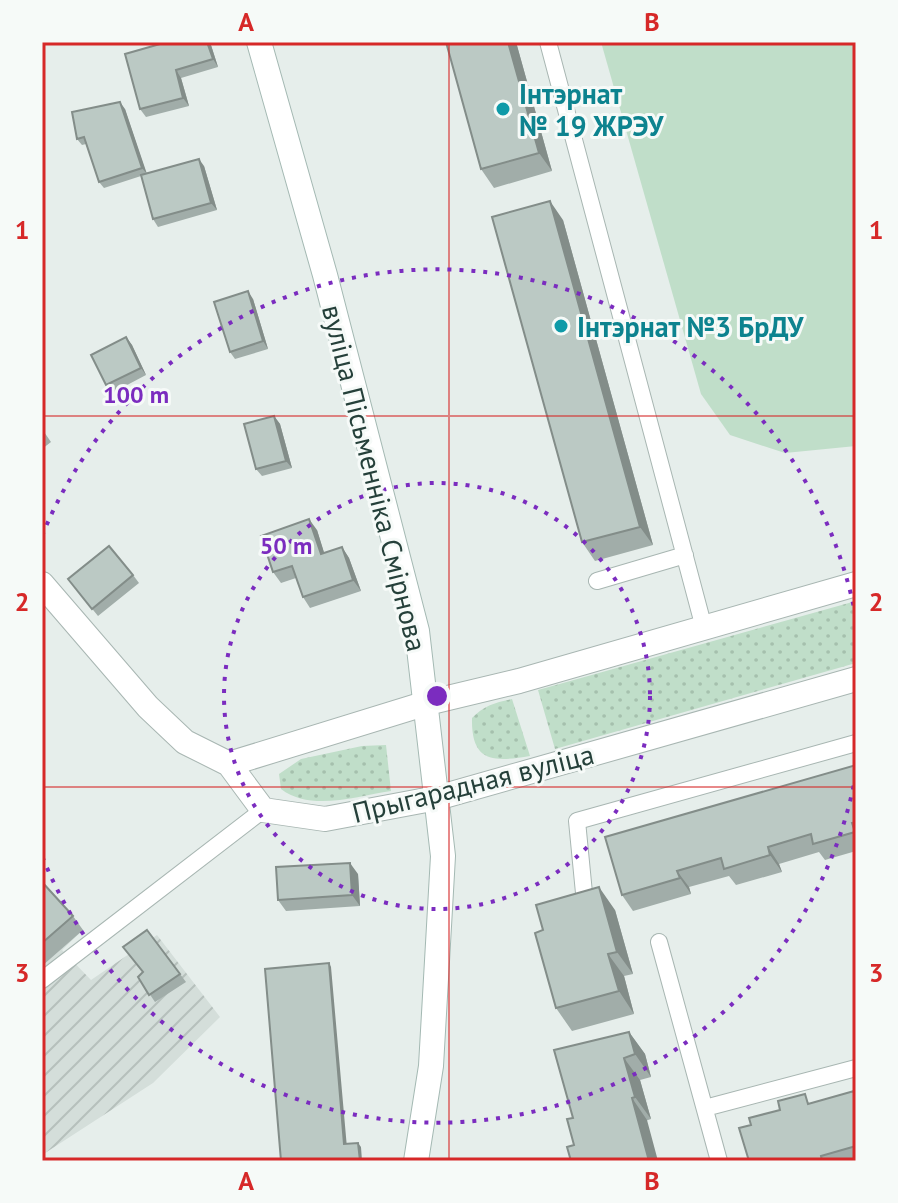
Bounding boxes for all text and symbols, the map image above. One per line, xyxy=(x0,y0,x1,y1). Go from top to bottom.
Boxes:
text: A xyxy=(238,5,254,38)
text: B xyxy=(644,5,660,38)
place label: Інтэрнат № 19 ЖРЭУ xyxy=(519,75,665,144)
marker: Інтэрнат № 19 ЖРЭУ xyxy=(494,100,512,118)
text: 1 xyxy=(15,213,29,246)
text: 1 xyxy=(869,213,883,246)
street label: вуліца Пісьменніка Смірнова xyxy=(314,301,436,655)
place label: Інтэрнат №3 БрДУ xyxy=(577,308,804,345)
marker: Інтэрнат №3 БрДУ xyxy=(552,317,570,335)
text: 100 m xyxy=(103,379,169,410)
text: 50 m xyxy=(260,530,312,561)
text: 2 xyxy=(15,585,29,618)
text: 2 xyxy=(869,585,883,618)
centre of rings xyxy=(423,682,451,710)
street label: Прыгарадная вуліца xyxy=(348,735,598,831)
text: 3 xyxy=(15,956,29,989)
text: 3 xyxy=(869,956,883,989)
text: A xyxy=(238,1164,254,1197)
text: B xyxy=(644,1164,660,1197)

